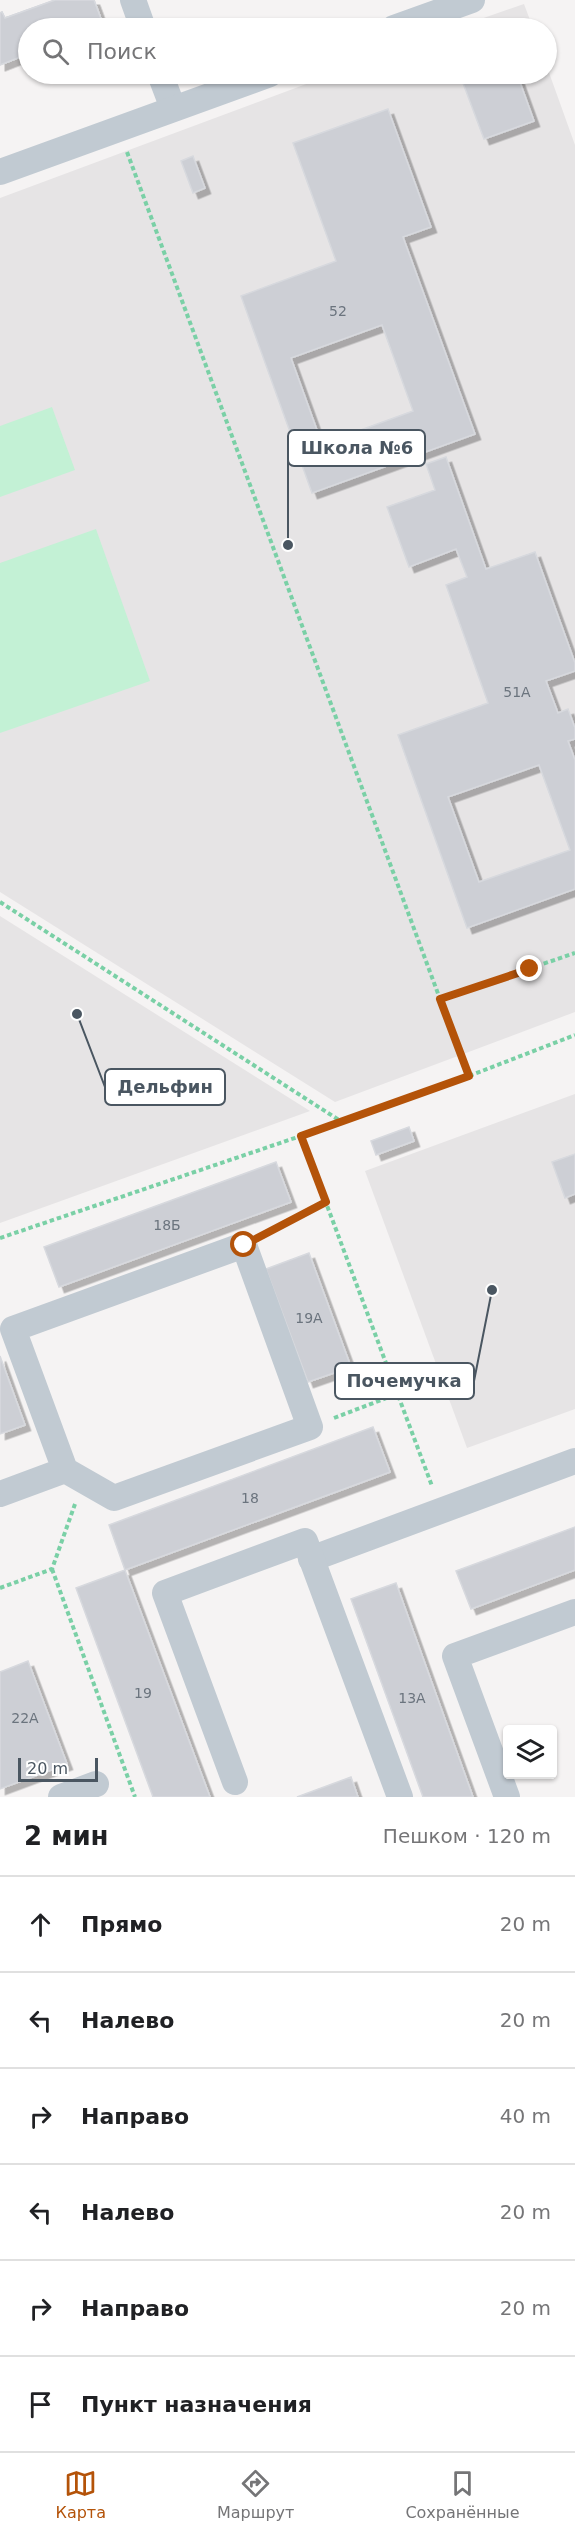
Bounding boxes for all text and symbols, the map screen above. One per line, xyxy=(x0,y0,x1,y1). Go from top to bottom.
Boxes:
search box xyxy=(18,18,557,84)
icon: search xyxy=(39,35,72,68)
text: Поиск xyxy=(87,39,157,64)
house number: 52 xyxy=(329,303,347,319)
callout: Школа №6 xyxy=(288,430,425,466)
text: Школа №6 xyxy=(301,437,413,458)
house number: 51А xyxy=(503,684,531,700)
route end xyxy=(516,955,542,981)
callout: Дельфин xyxy=(105,1069,225,1105)
text: Дельфин xyxy=(117,1076,213,1097)
house number: 18Б xyxy=(153,1217,181,1233)
route start xyxy=(230,1231,256,1257)
house number: 19А xyxy=(295,1310,323,1326)
callout: Почемучка xyxy=(335,1363,474,1399)
text: Почемучка xyxy=(346,1370,462,1391)
house number: 18 xyxy=(241,1490,259,1506)
house number: 19 xyxy=(134,1685,152,1701)
house number: 13А xyxy=(398,1690,426,1706)
house number: 22А xyxy=(11,1710,39,1726)
map controls xyxy=(503,1725,557,1779)
button: layers xyxy=(503,1725,557,1779)
scale bar xyxy=(18,1755,98,1782)
text: 20 m xyxy=(27,1759,68,1778)
text: 2 мин xyxy=(24,1821,109,1851)
text: Пешком · 120 m xyxy=(383,1824,551,1848)
icon: ahead xyxy=(24,1908,57,1941)
text: Прямо xyxy=(81,1912,162,1937)
text: 20 m xyxy=(500,1912,551,1936)
icon: left xyxy=(24,2004,57,2037)
text: Налево xyxy=(81,2008,174,2033)
text: 20 m xyxy=(500,2008,551,2032)
icon: right xyxy=(24,2100,57,2133)
text: Направо xyxy=(81,2104,189,2129)
text: 40 m xyxy=(500,2104,551,2128)
icon: left xyxy=(24,2196,57,2229)
text: Налево xyxy=(81,2200,174,2225)
text: 20 m xyxy=(500,2200,551,2224)
icon: right xyxy=(24,2292,57,2325)
text: Направо xyxy=(81,2296,189,2321)
text: 20 m xyxy=(500,2296,551,2320)
icon: arrive xyxy=(24,2388,57,2421)
text: Пункт назначения xyxy=(81,2392,312,2417)
tab: Карта xyxy=(56,2467,106,2522)
tab: Маршрут xyxy=(217,2467,294,2522)
tab: Сохранённые xyxy=(405,2467,519,2522)

